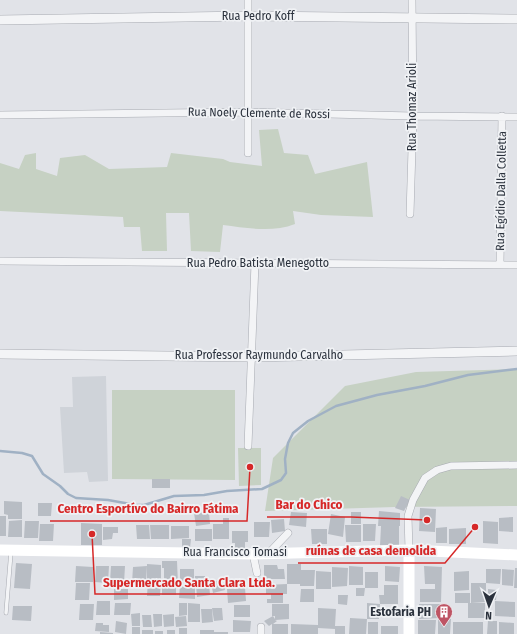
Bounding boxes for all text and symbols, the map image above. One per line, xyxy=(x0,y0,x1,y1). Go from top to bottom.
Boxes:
street label: Rua Pedro Koff xyxy=(222,9,296,23)
street label: Rua Thomaz Arioli xyxy=(405,63,419,151)
street label: Rua Noely Clemente de Rossi xyxy=(188,105,330,121)
street label: Rua Egídio Dalla Colletta xyxy=(493,131,509,251)
street label: Rua Pedro Batista Menegotto xyxy=(187,256,329,270)
street label: Rua Professor Raymundo Carvalho xyxy=(175,348,343,362)
callout: Bar do Chico xyxy=(267,492,351,517)
callout: Centro Esportívo do Bairro Fátima xyxy=(50,496,247,521)
text: Bar do Chico xyxy=(275,497,343,512)
text: Centro Esportívo do Bairro Fátima xyxy=(57,501,239,516)
callout: ruínas de casa demolida xyxy=(298,538,445,563)
text: ruínas de casa demolida xyxy=(306,543,437,558)
street label: Rua Francisco Tomasi xyxy=(183,545,287,559)
callout: Supermercado Santa Clara Ltda. xyxy=(95,569,283,594)
text: Supermercado Santa Clara Ltda. xyxy=(103,575,275,590)
north arrow xyxy=(469,586,509,626)
building icon: Estofaria PH xyxy=(434,602,454,627)
place label: Estofaria PH xyxy=(370,605,431,619)
text: N xyxy=(485,609,492,622)

